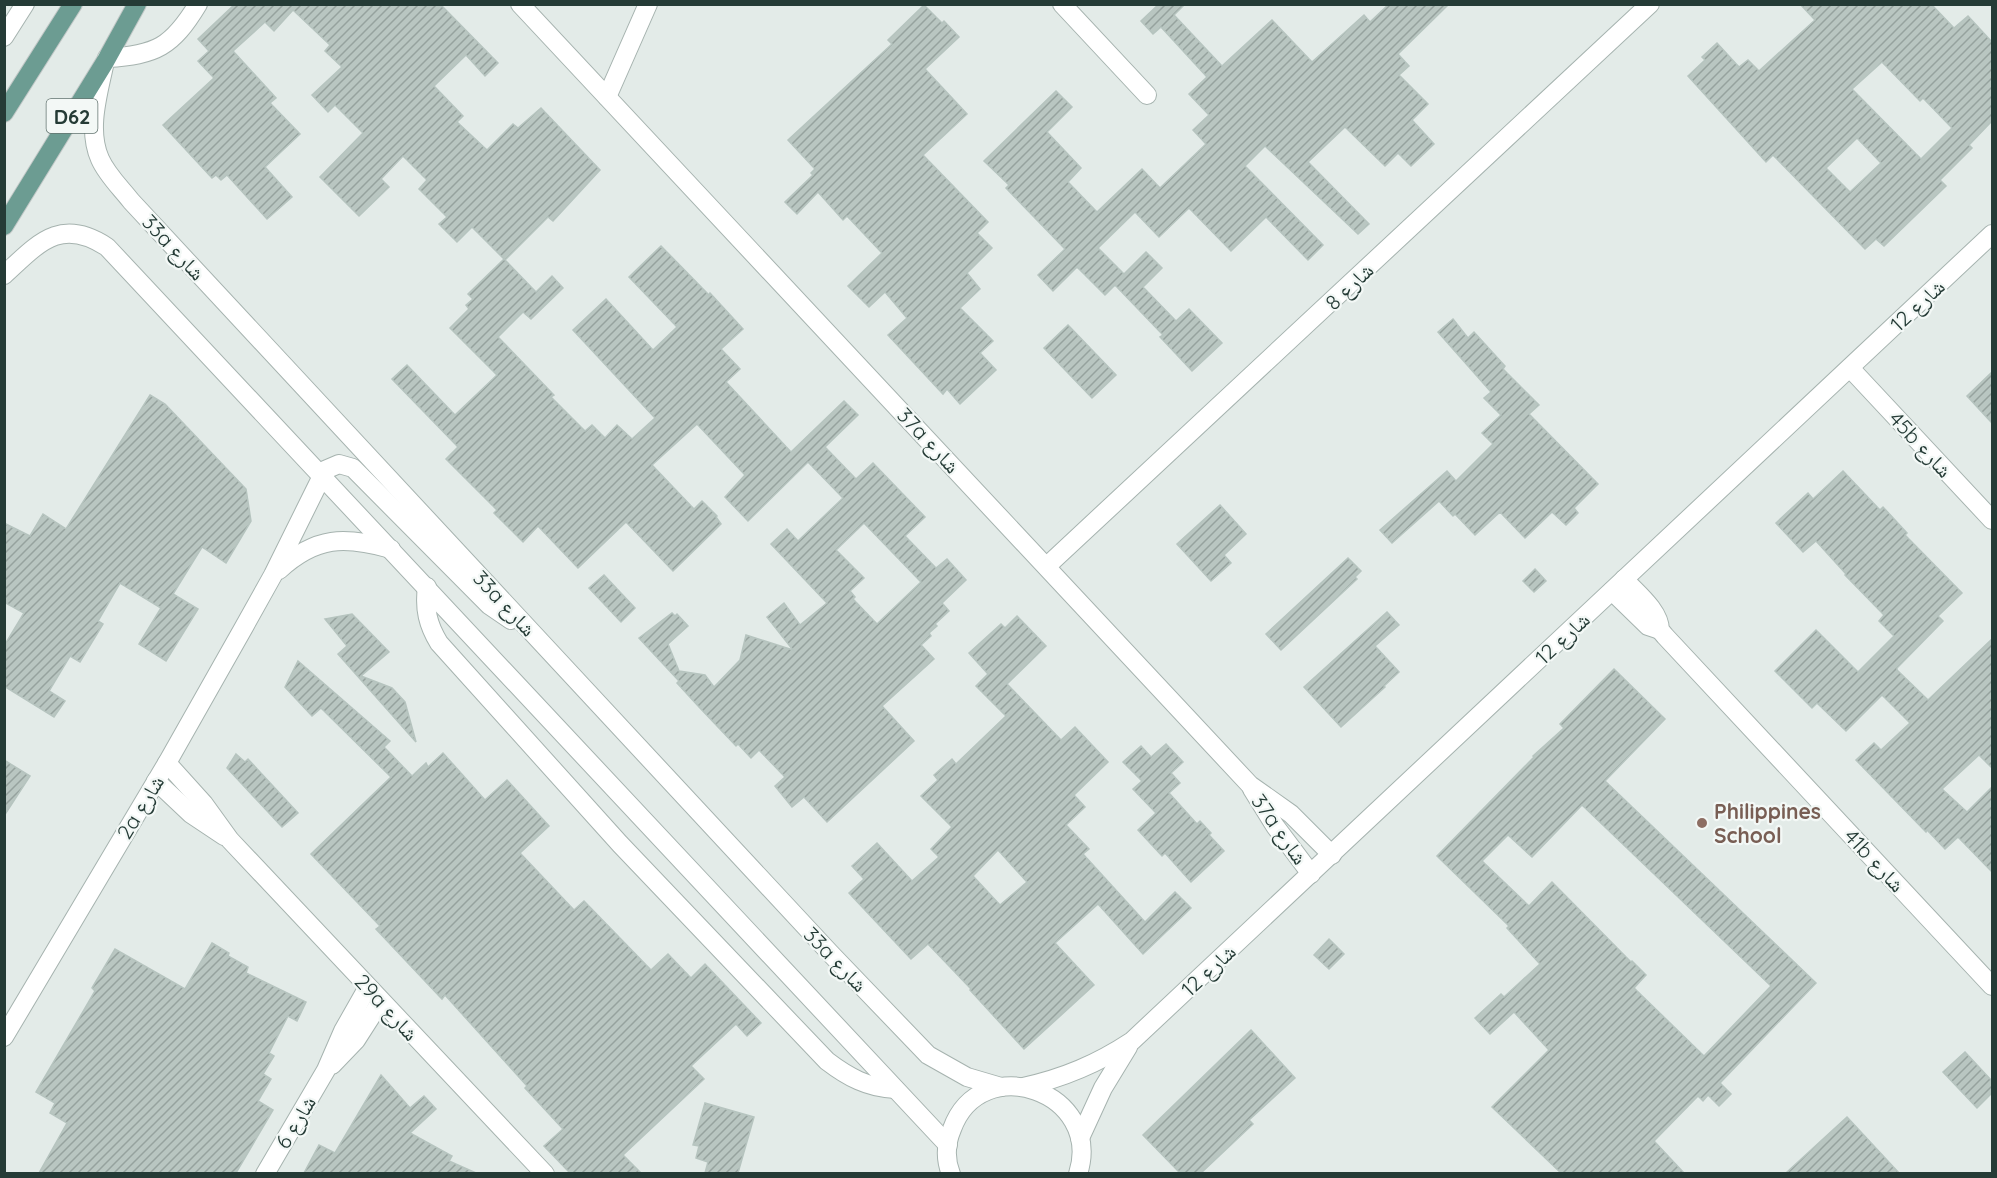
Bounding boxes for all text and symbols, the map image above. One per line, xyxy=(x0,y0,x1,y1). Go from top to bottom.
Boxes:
road number: D62 xyxy=(46,99,98,133)
street label: 33a شارع xyxy=(136,209,211,286)
street label: شارع 8 xyxy=(1319,257,1379,316)
street label: شارع 12 xyxy=(1884,273,1950,337)
street label: 37a شارع xyxy=(891,402,966,479)
street label: 45b شارع xyxy=(1883,405,1958,483)
street label: 33a شارع xyxy=(467,565,542,642)
street label: شارع 12 xyxy=(1529,606,1595,670)
street label: 2a شارع xyxy=(111,770,170,844)
street label: 37a شارع xyxy=(1246,789,1314,870)
place label: Philippines School xyxy=(1714,798,1821,848)
marker: Philippines School xyxy=(1695,816,1709,830)
street label: 41b شارع xyxy=(1838,823,1911,898)
street label: 33a شارع xyxy=(798,921,873,998)
street label: شارع 12 xyxy=(1175,938,1241,1002)
street label: 29a شارع xyxy=(349,968,424,1046)
street label: شارع 6 xyxy=(269,1091,322,1154)

